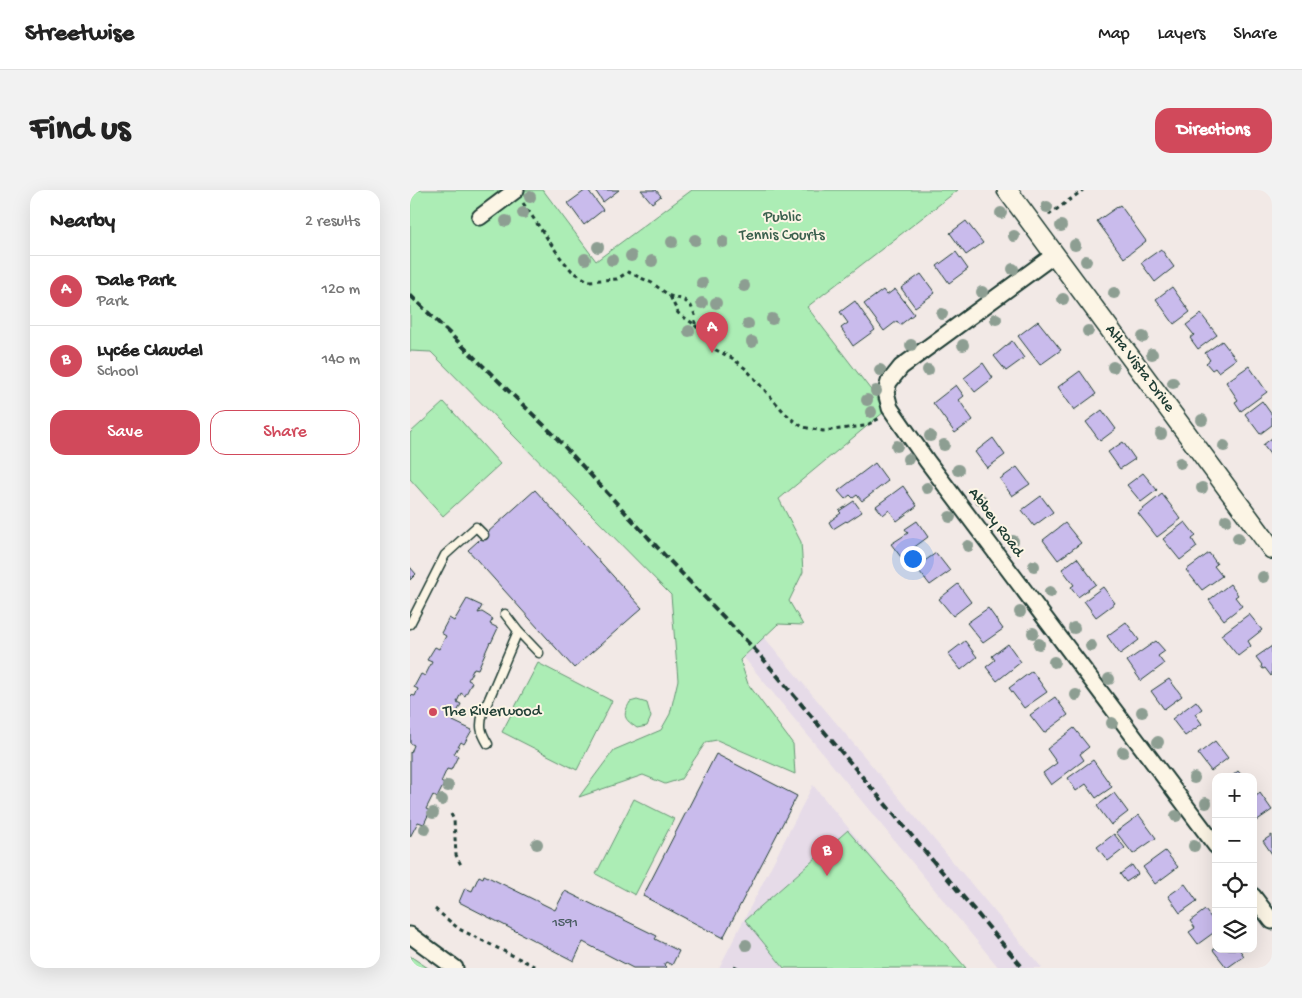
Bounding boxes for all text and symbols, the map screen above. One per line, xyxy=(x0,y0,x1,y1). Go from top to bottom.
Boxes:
text: Streetwise xyxy=(25,20,134,49)
text: Map xyxy=(1098,24,1130,45)
text: Layers xyxy=(1158,24,1205,45)
text: Share xyxy=(1233,24,1277,45)
button: Directions xyxy=(1155,108,1272,153)
text: Find us xyxy=(30,110,130,151)
park label: Public Tennis Courts xyxy=(738,209,826,246)
text: Nearby xyxy=(50,210,115,235)
text: 2 results xyxy=(305,213,360,232)
text: Dale Park xyxy=(97,270,175,293)
text: A xyxy=(61,281,71,300)
text: 120 m xyxy=(321,281,360,300)
text: Park xyxy=(97,293,128,312)
pin: A xyxy=(696,312,728,353)
street label: Alta Vista Drive xyxy=(1100,322,1178,417)
text: Lycée Claudel xyxy=(97,340,203,363)
text: B xyxy=(62,351,70,370)
text: 140 m xyxy=(322,351,360,370)
text: School xyxy=(97,363,139,382)
button: Save xyxy=(50,410,200,455)
button: Share xyxy=(210,410,360,455)
street label: Abbey Road xyxy=(963,485,1028,562)
your location xyxy=(900,546,926,572)
place label: The Riverwood xyxy=(442,703,543,722)
marker: The Riverwood xyxy=(427,706,439,718)
map controls xyxy=(1212,773,1257,953)
button: + xyxy=(1212,773,1257,818)
button: − xyxy=(1212,818,1257,863)
pin: B xyxy=(811,835,843,876)
button: locate xyxy=(1212,863,1257,908)
button: layers xyxy=(1212,908,1257,953)
house number: 1591 xyxy=(551,915,578,932)

